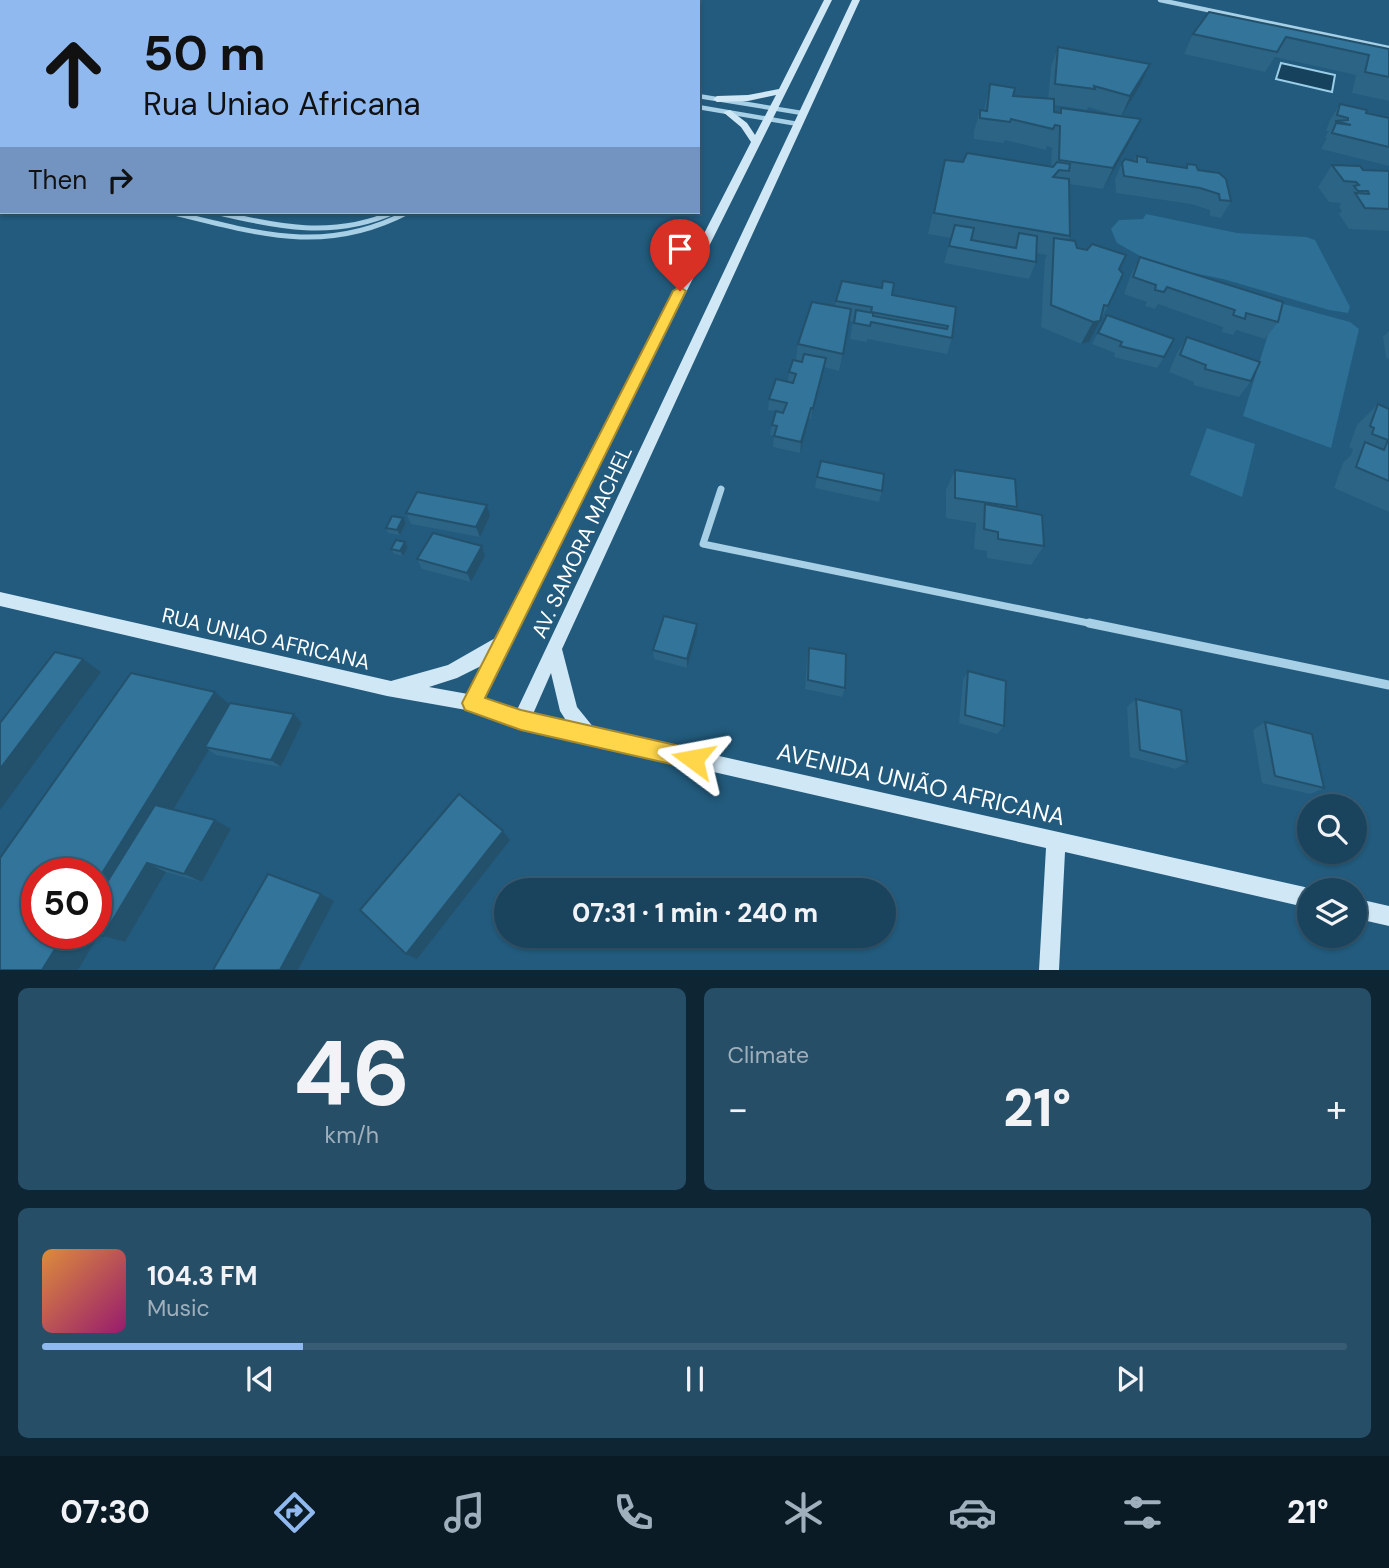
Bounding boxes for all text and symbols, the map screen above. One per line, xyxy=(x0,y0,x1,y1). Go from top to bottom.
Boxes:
text: 50 m xyxy=(143,21,266,85)
icon: ahead xyxy=(28,28,119,119)
text: Rua Uniao Africana xyxy=(143,83,421,125)
icon: right xyxy=(101,161,139,199)
text: Then xyxy=(28,163,87,197)
pin xyxy=(650,219,710,291)
icon: arrive xyxy=(661,230,699,268)
street label: AV. SAMORA MACHEL xyxy=(525,441,639,643)
street label: RUA UNIAO AFRICANA xyxy=(159,601,373,677)
position arrow xyxy=(656,722,730,796)
street label: AVENIDA UNIÃO AFRICANA xyxy=(774,736,1068,832)
map controls xyxy=(1297,794,1367,948)
button: search xyxy=(1297,794,1367,864)
speed limit sign: 50 xyxy=(21,858,112,949)
button: layers xyxy=(1297,878,1367,948)
text: 07:31 · 1 min · 240 m xyxy=(572,896,818,930)
text: 46 xyxy=(293,1015,410,1133)
text: Climate xyxy=(728,1040,809,1070)
text: 21° xyxy=(1003,1074,1071,1142)
text: − xyxy=(728,1084,748,1134)
text: + xyxy=(1326,1084,1347,1134)
text: km/h xyxy=(325,1120,379,1150)
text: 104.3 FM xyxy=(147,1259,258,1293)
text: Music xyxy=(147,1293,210,1323)
icon: previous xyxy=(241,1360,279,1398)
icon: pause xyxy=(676,1360,714,1398)
icon: next xyxy=(1111,1360,1149,1398)
icon: directions xyxy=(270,1488,319,1537)
icon: music xyxy=(440,1488,489,1537)
icon: phone xyxy=(609,1488,658,1537)
icon: climate xyxy=(779,1488,828,1537)
icon: car xyxy=(948,1488,997,1537)
icon: filters xyxy=(1118,1488,1167,1537)
text: 07:30 xyxy=(60,1491,150,1533)
text: 21° xyxy=(1287,1491,1329,1533)

